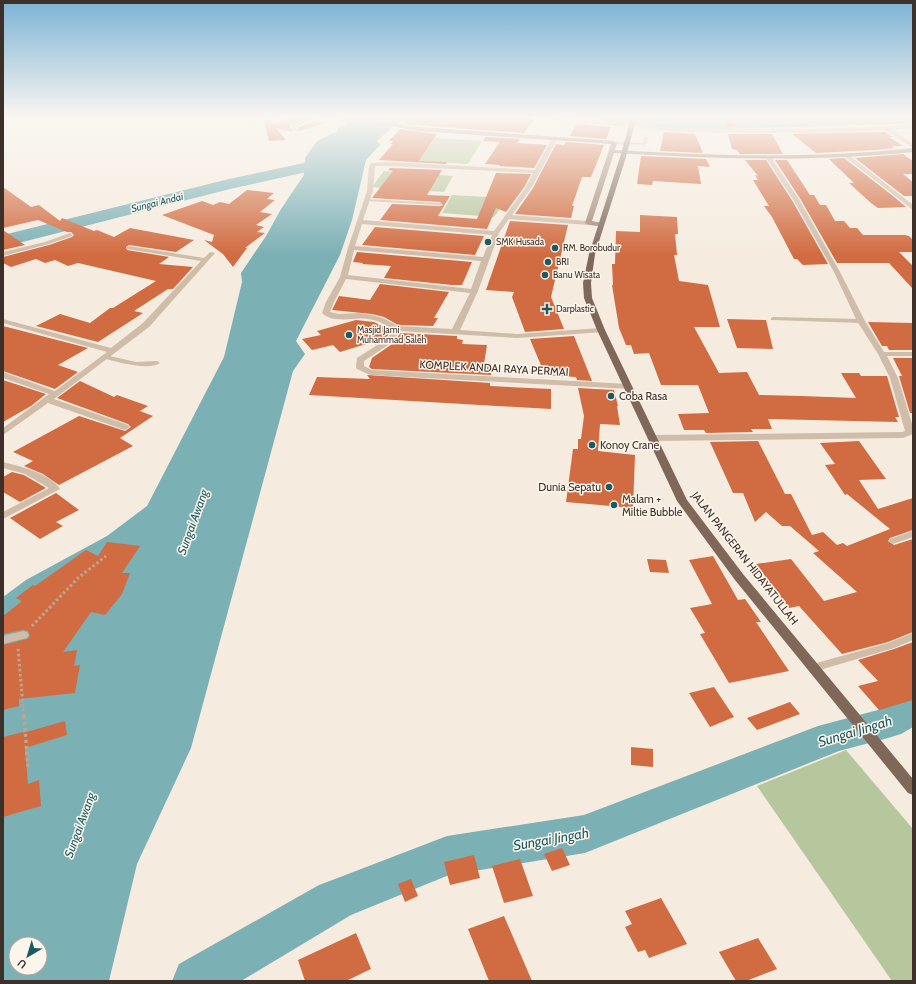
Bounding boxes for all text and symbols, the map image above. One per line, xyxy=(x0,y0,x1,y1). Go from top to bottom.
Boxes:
water label: Sungai Andai xyxy=(130,190,185,215)
place label: SMK Husada xyxy=(496,236,545,247)
marker: SMK Husada xyxy=(483,237,493,247)
place label: RM. Borobudur xyxy=(563,242,620,253)
marker: RM. Borobudur xyxy=(550,243,560,253)
place label: BRI xyxy=(556,256,569,267)
marker: BRI xyxy=(543,257,553,267)
place label: Banu Wisata xyxy=(553,269,601,280)
marker: Banu Wisata xyxy=(540,270,550,280)
marker: Darplastic xyxy=(541,303,553,315)
place label: Darplastic xyxy=(556,303,594,314)
place label: Masjid Jami Muhammad Saleh xyxy=(357,324,427,345)
marker: Masjid Jami Muhammad Saleh xyxy=(344,330,354,340)
street label: KOMPLEK ANDAI RAYA PERMAI xyxy=(419,357,569,379)
place label: Coba Rasa xyxy=(619,389,668,403)
marker: Coba Rasa xyxy=(606,391,616,401)
place label: Konoy Crane xyxy=(600,438,660,452)
marker: Konoy Crane xyxy=(587,440,597,450)
place label: Dunia Sepatu xyxy=(538,480,601,494)
marker: Dunia Sepatu xyxy=(604,482,614,492)
water label: Sungai Awang xyxy=(174,487,211,556)
street label: JALAN PANGERAN HIDAYATULLAH xyxy=(688,488,801,627)
place label: Malam + Miltie Bubble xyxy=(622,492,683,519)
marker: Malam + Miltie Bubble xyxy=(609,500,619,510)
water label: Sungai Jingah xyxy=(816,711,894,751)
water label: Sungai Awang xyxy=(61,790,98,859)
water label: Sungai Jingah xyxy=(512,824,590,854)
north arrow xyxy=(8,936,48,976)
text: U xyxy=(14,956,29,972)

